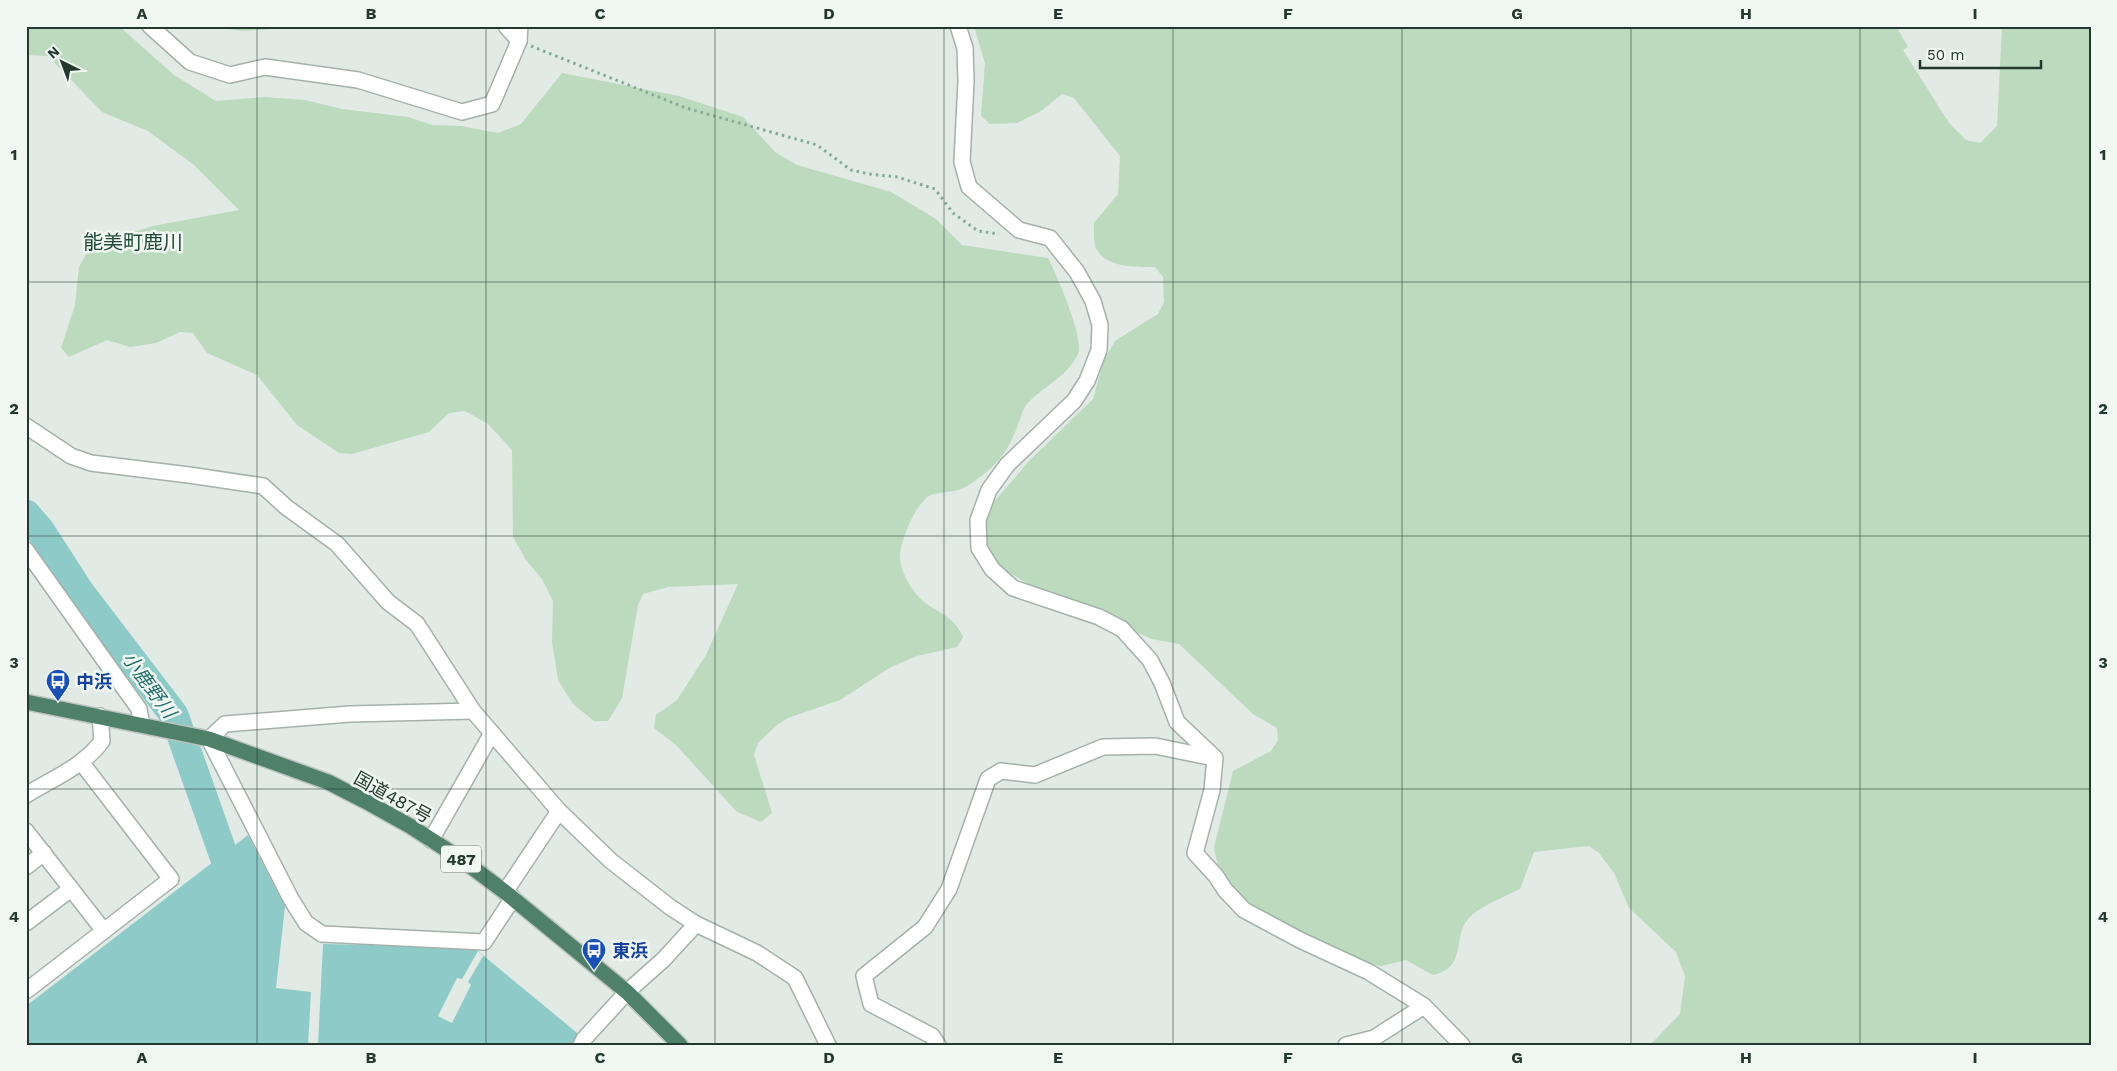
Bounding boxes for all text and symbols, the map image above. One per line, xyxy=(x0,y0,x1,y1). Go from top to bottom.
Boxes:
text: A xyxy=(137,4,148,23)
text: B xyxy=(366,4,377,23)
text: C xyxy=(595,4,606,23)
text: D xyxy=(823,4,835,23)
text: E xyxy=(1053,4,1063,23)
text: F xyxy=(1283,4,1293,23)
text: G xyxy=(1511,4,1523,23)
text: H xyxy=(1740,4,1752,23)
text: I xyxy=(1972,4,1978,23)
north arrow xyxy=(38,38,88,88)
scale bar xyxy=(1920,38,2041,70)
text: N xyxy=(44,43,63,62)
text: 50 m xyxy=(1927,46,1964,64)
text: 1 xyxy=(11,145,17,164)
text: 1 xyxy=(2100,145,2106,164)
district label: 能美町鹿川 xyxy=(83,230,183,254)
text: 2 xyxy=(9,399,19,418)
text: 2 xyxy=(2098,399,2108,418)
water label: 小鹿野川 xyxy=(117,647,182,724)
text: 3 xyxy=(9,653,19,672)
text: 3 xyxy=(2098,653,2108,672)
bus stop icon: 中浜 xyxy=(45,668,71,702)
place label: 中浜 xyxy=(76,671,112,692)
street label: 国道487号 xyxy=(351,767,435,827)
road number: 487 xyxy=(441,846,481,872)
text: 4 xyxy=(9,907,19,926)
text: 4 xyxy=(2098,907,2108,926)
bus stop icon: 東浜 xyxy=(581,937,607,971)
place label: 東浜 xyxy=(612,940,648,961)
text: A xyxy=(137,1048,148,1067)
text: B xyxy=(366,1048,377,1067)
text: C xyxy=(595,1048,606,1067)
text: D xyxy=(823,1048,835,1067)
text: E xyxy=(1053,1048,1063,1067)
text: F xyxy=(1283,1048,1293,1067)
text: G xyxy=(1511,1048,1523,1067)
text: H xyxy=(1740,1048,1752,1067)
text: I xyxy=(1972,1048,1978,1067)

